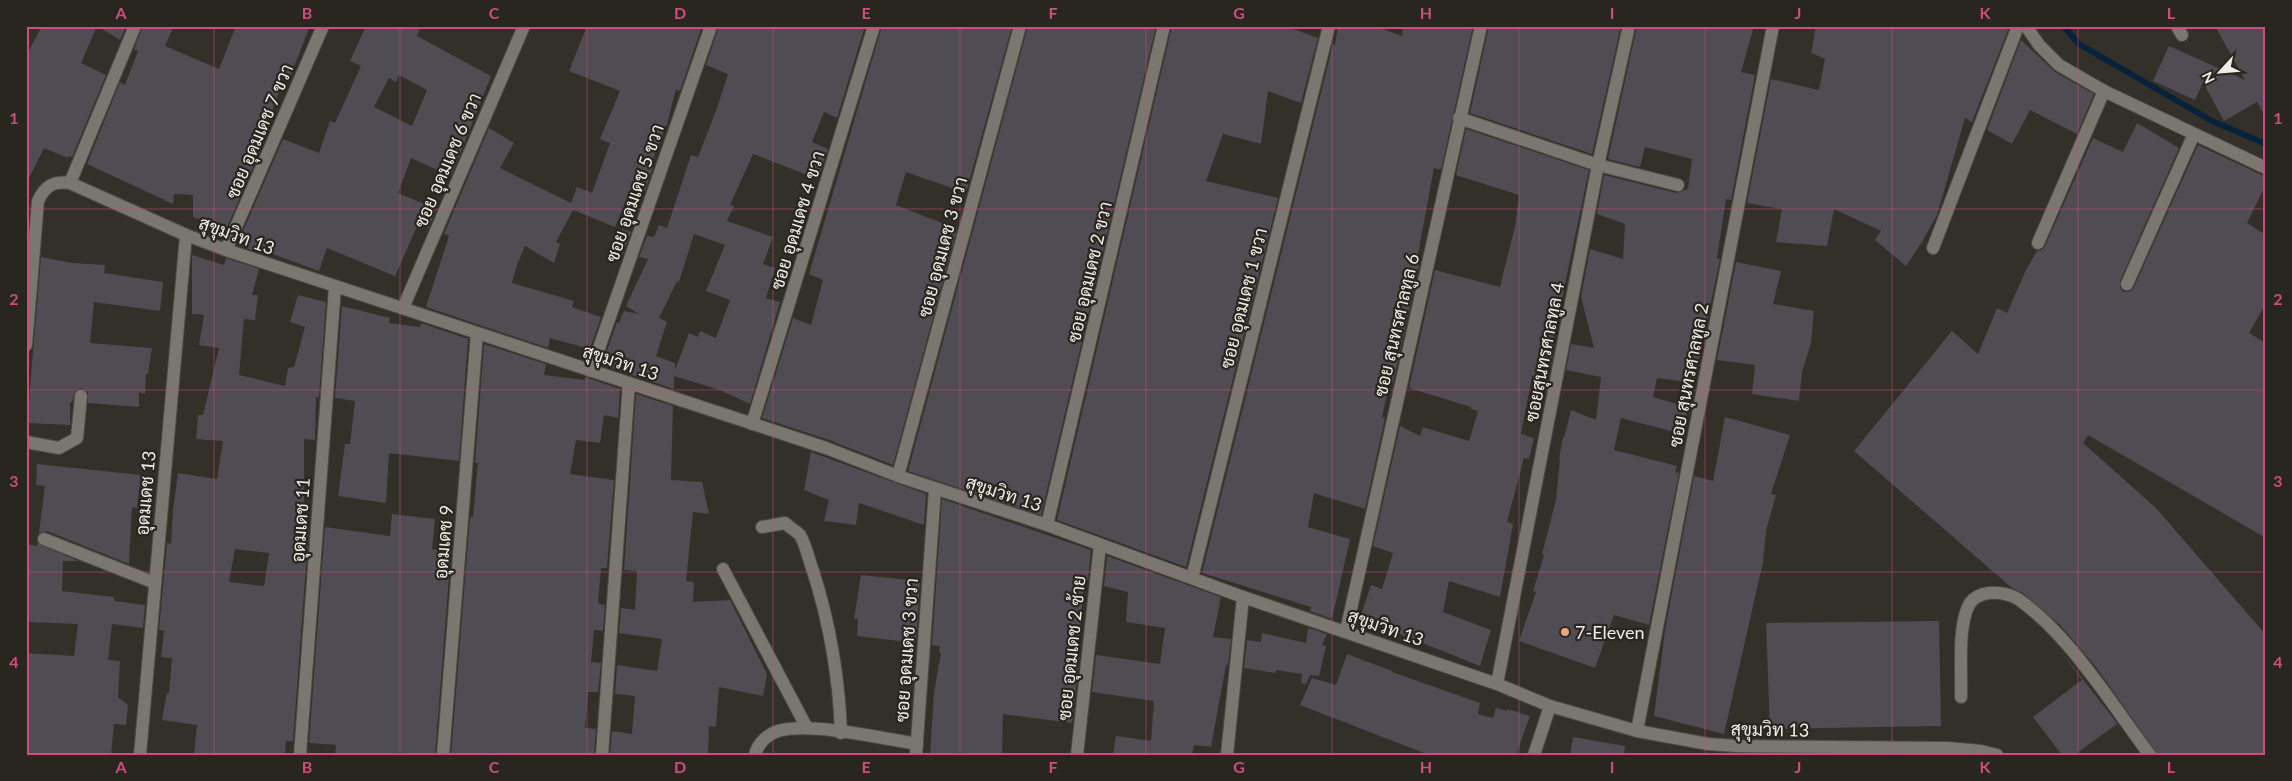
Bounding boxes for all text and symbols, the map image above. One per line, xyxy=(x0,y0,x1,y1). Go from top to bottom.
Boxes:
text: A xyxy=(114,3,127,22)
text: B xyxy=(302,3,312,22)
text: C xyxy=(489,3,500,22)
text: D xyxy=(674,3,686,22)
text: E xyxy=(861,3,871,22)
text: F xyxy=(1048,3,1058,22)
text: G xyxy=(1233,3,1245,22)
text: H xyxy=(1420,3,1432,22)
text: I xyxy=(1610,3,1614,22)
text: J xyxy=(1795,3,1801,22)
text: K xyxy=(1980,3,1992,22)
text: L xyxy=(2167,3,2176,22)
north arrow xyxy=(2194,48,2244,98)
street label: ซอย อุดมเดช 7 ขวา xyxy=(221,60,299,202)
text: N xyxy=(2198,69,2218,86)
street label: ซอย อุดมเดช 6 ขวา xyxy=(409,89,487,231)
text: 1 xyxy=(9,108,19,127)
text: 1 xyxy=(2273,108,2283,127)
street label: ซอย อุดมเดช 5 ขวา xyxy=(600,121,670,265)
street label: ซอย อุดมเดช 4 ขวา xyxy=(765,148,831,293)
street label: ซอย อุดมเดช 3 ขวา xyxy=(913,174,973,320)
street label: ซอย อุดมเดช 2 ขวา xyxy=(1062,199,1118,345)
street label: สุขุมวิท 13 xyxy=(196,211,278,261)
street label: ซอย อุดมเดช 1 ขวา xyxy=(1215,225,1273,371)
street label: ซอย สุนทรศาลทูล 6 xyxy=(1369,251,1426,399)
street label: ซอยสุนทรศาลทูล 4 xyxy=(1520,280,1571,424)
text: 2 xyxy=(9,289,19,308)
text: 2 xyxy=(2273,289,2283,308)
street label: ซอย สุนทรศาลทูล 2 xyxy=(1663,301,1716,449)
street label: สุขุมวิท 13 xyxy=(580,339,662,387)
street label: อุดมเดช 13 xyxy=(130,450,162,536)
street label: สุขุมวิท 13 xyxy=(963,470,1045,518)
text: 3 xyxy=(9,471,19,490)
text: 3 xyxy=(2273,471,2283,490)
street label: อุดมเดช 11 xyxy=(286,477,316,563)
street label: อุดมเดช 9 xyxy=(429,504,459,580)
street label: ซอย อุดมเดช 2 ซ้าย xyxy=(1052,574,1092,722)
street label: ซอย อุดมเดช 3 ขวา xyxy=(890,577,924,723)
street label: สุขุมวิท 13 xyxy=(1345,604,1427,652)
place label: 7-Eleven xyxy=(1575,621,1645,643)
marker: 7-Eleven xyxy=(1559,626,1571,638)
text: 4 xyxy=(9,652,19,671)
text: 4 xyxy=(2273,652,2283,671)
street label: สุขุมวิท 13 xyxy=(1730,717,1810,743)
text: A xyxy=(114,757,127,776)
text: B xyxy=(302,757,312,776)
text: C xyxy=(489,757,500,776)
text: D xyxy=(674,757,686,776)
text: E xyxy=(861,757,871,776)
text: F xyxy=(1048,757,1058,776)
text: G xyxy=(1233,757,1245,776)
text: H xyxy=(1420,757,1432,776)
text: I xyxy=(1610,757,1614,776)
text: J xyxy=(1795,757,1801,776)
text: K xyxy=(1980,757,1992,776)
text: L xyxy=(2167,757,2176,776)

